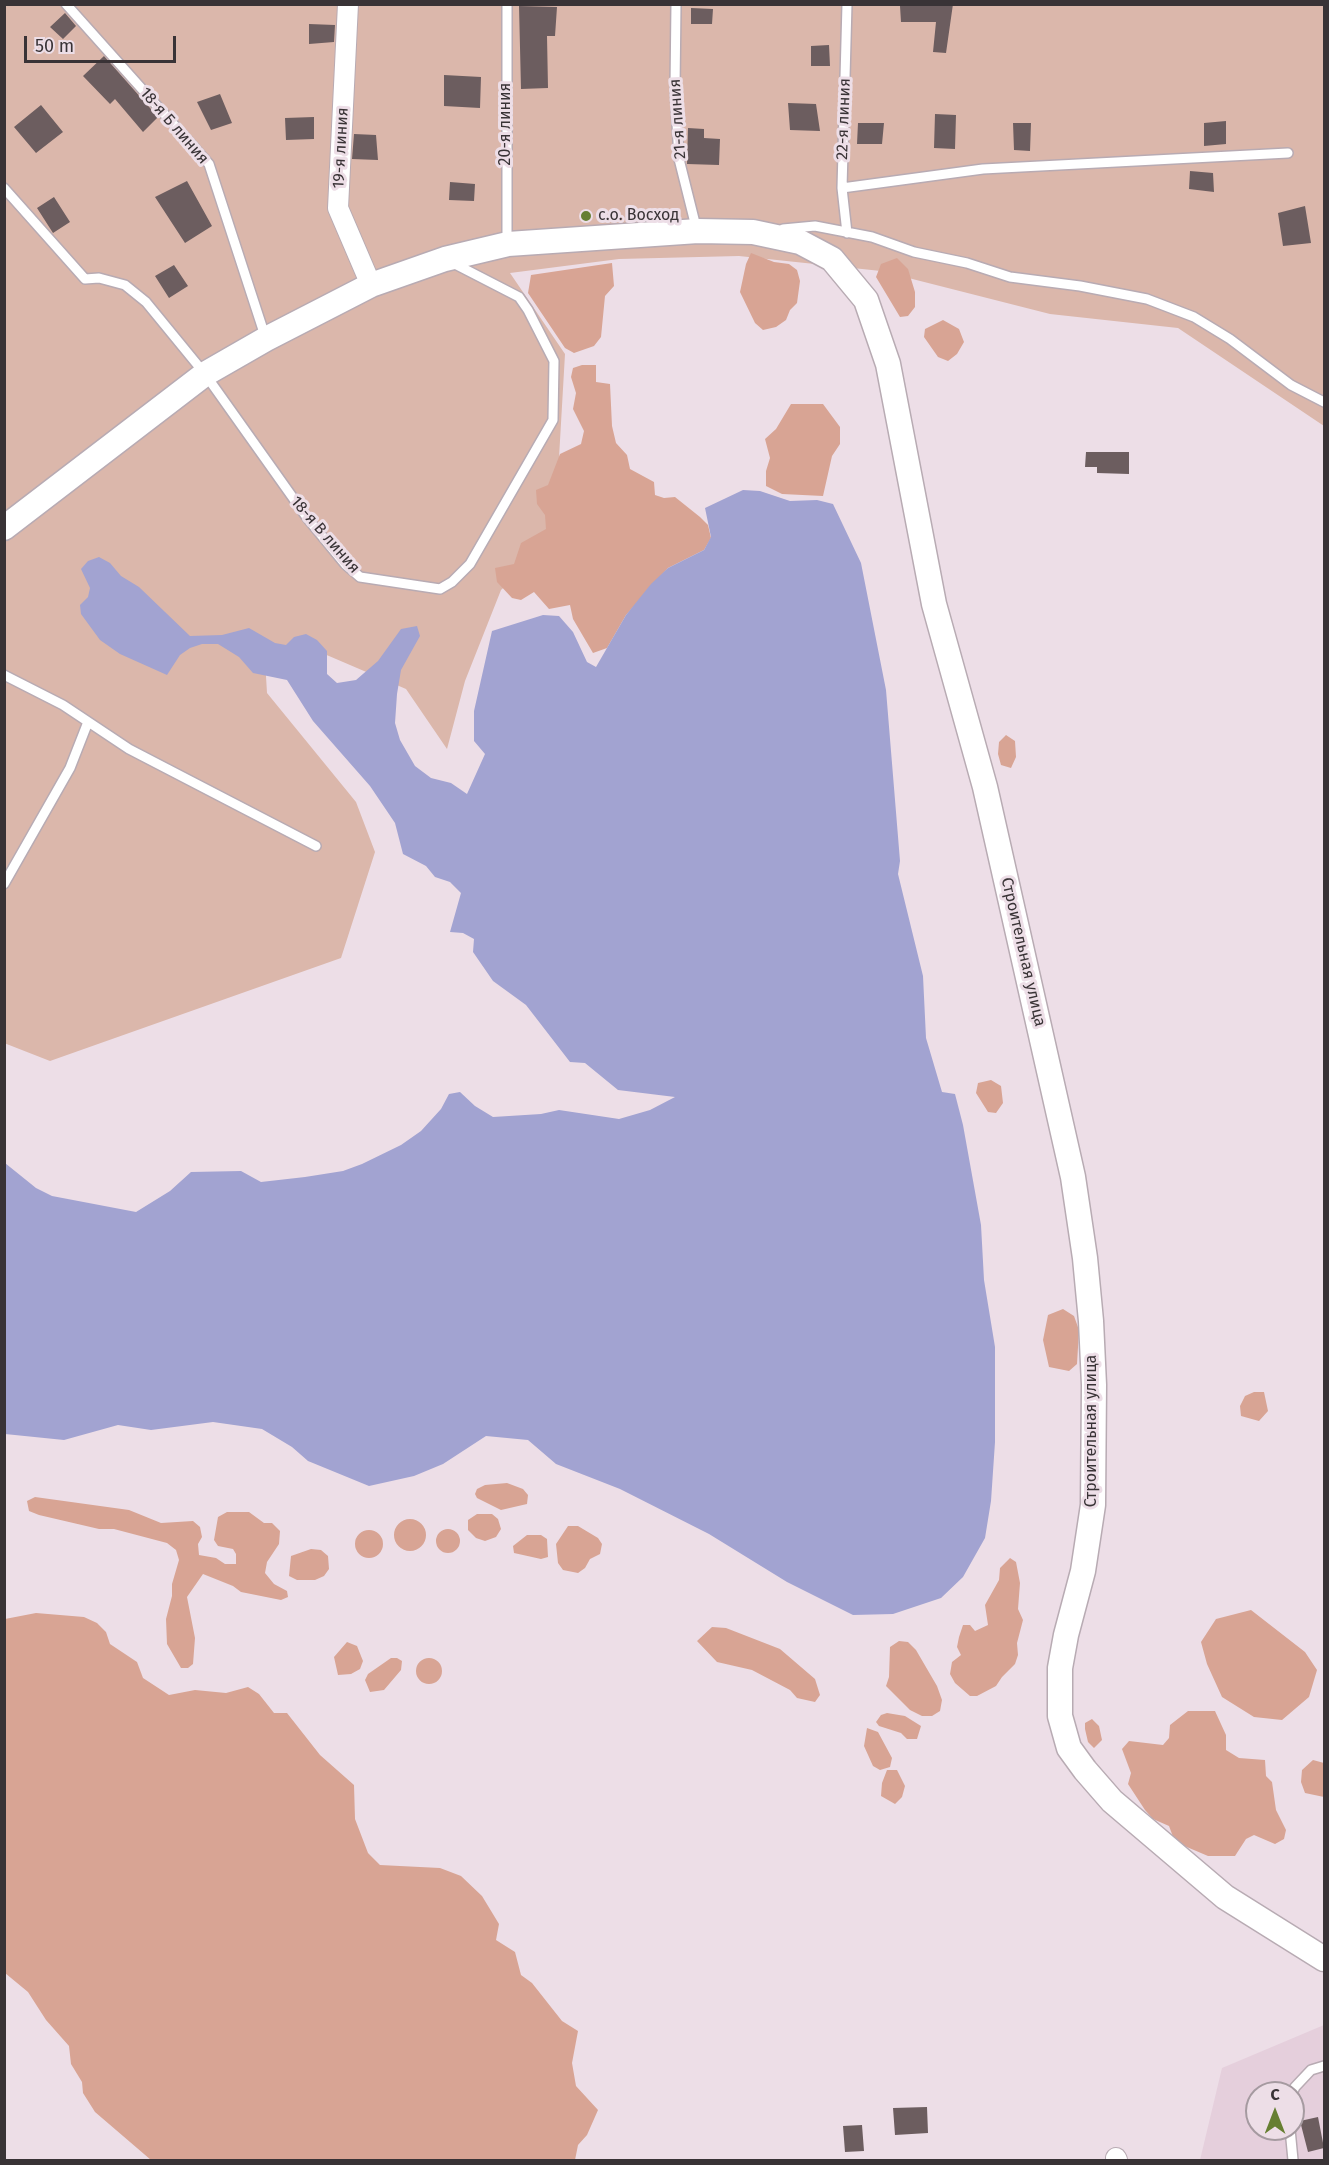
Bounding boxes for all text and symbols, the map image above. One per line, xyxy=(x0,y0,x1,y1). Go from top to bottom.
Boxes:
scale bar xyxy=(27,24,178,62)
text: 50 m xyxy=(35,35,74,57)
street label: 21-я линия xyxy=(666,78,690,160)
street label: 22-я линия xyxy=(833,78,855,160)
street label: 20-я линия xyxy=(496,83,516,165)
street label: 18-я Б линия xyxy=(136,84,212,168)
street label: 19-я линия xyxy=(329,107,353,189)
place label: с.о. Восход xyxy=(598,206,679,226)
marker: с.о. Восход xyxy=(579,209,593,223)
street label: 18-я В линия xyxy=(286,493,364,577)
street label: Строительная улица xyxy=(996,876,1050,1028)
street label: Строительная улица xyxy=(1082,1355,1102,1507)
north arrow xyxy=(1245,2081,1305,2141)
text: С xyxy=(1270,2085,1280,2104)

